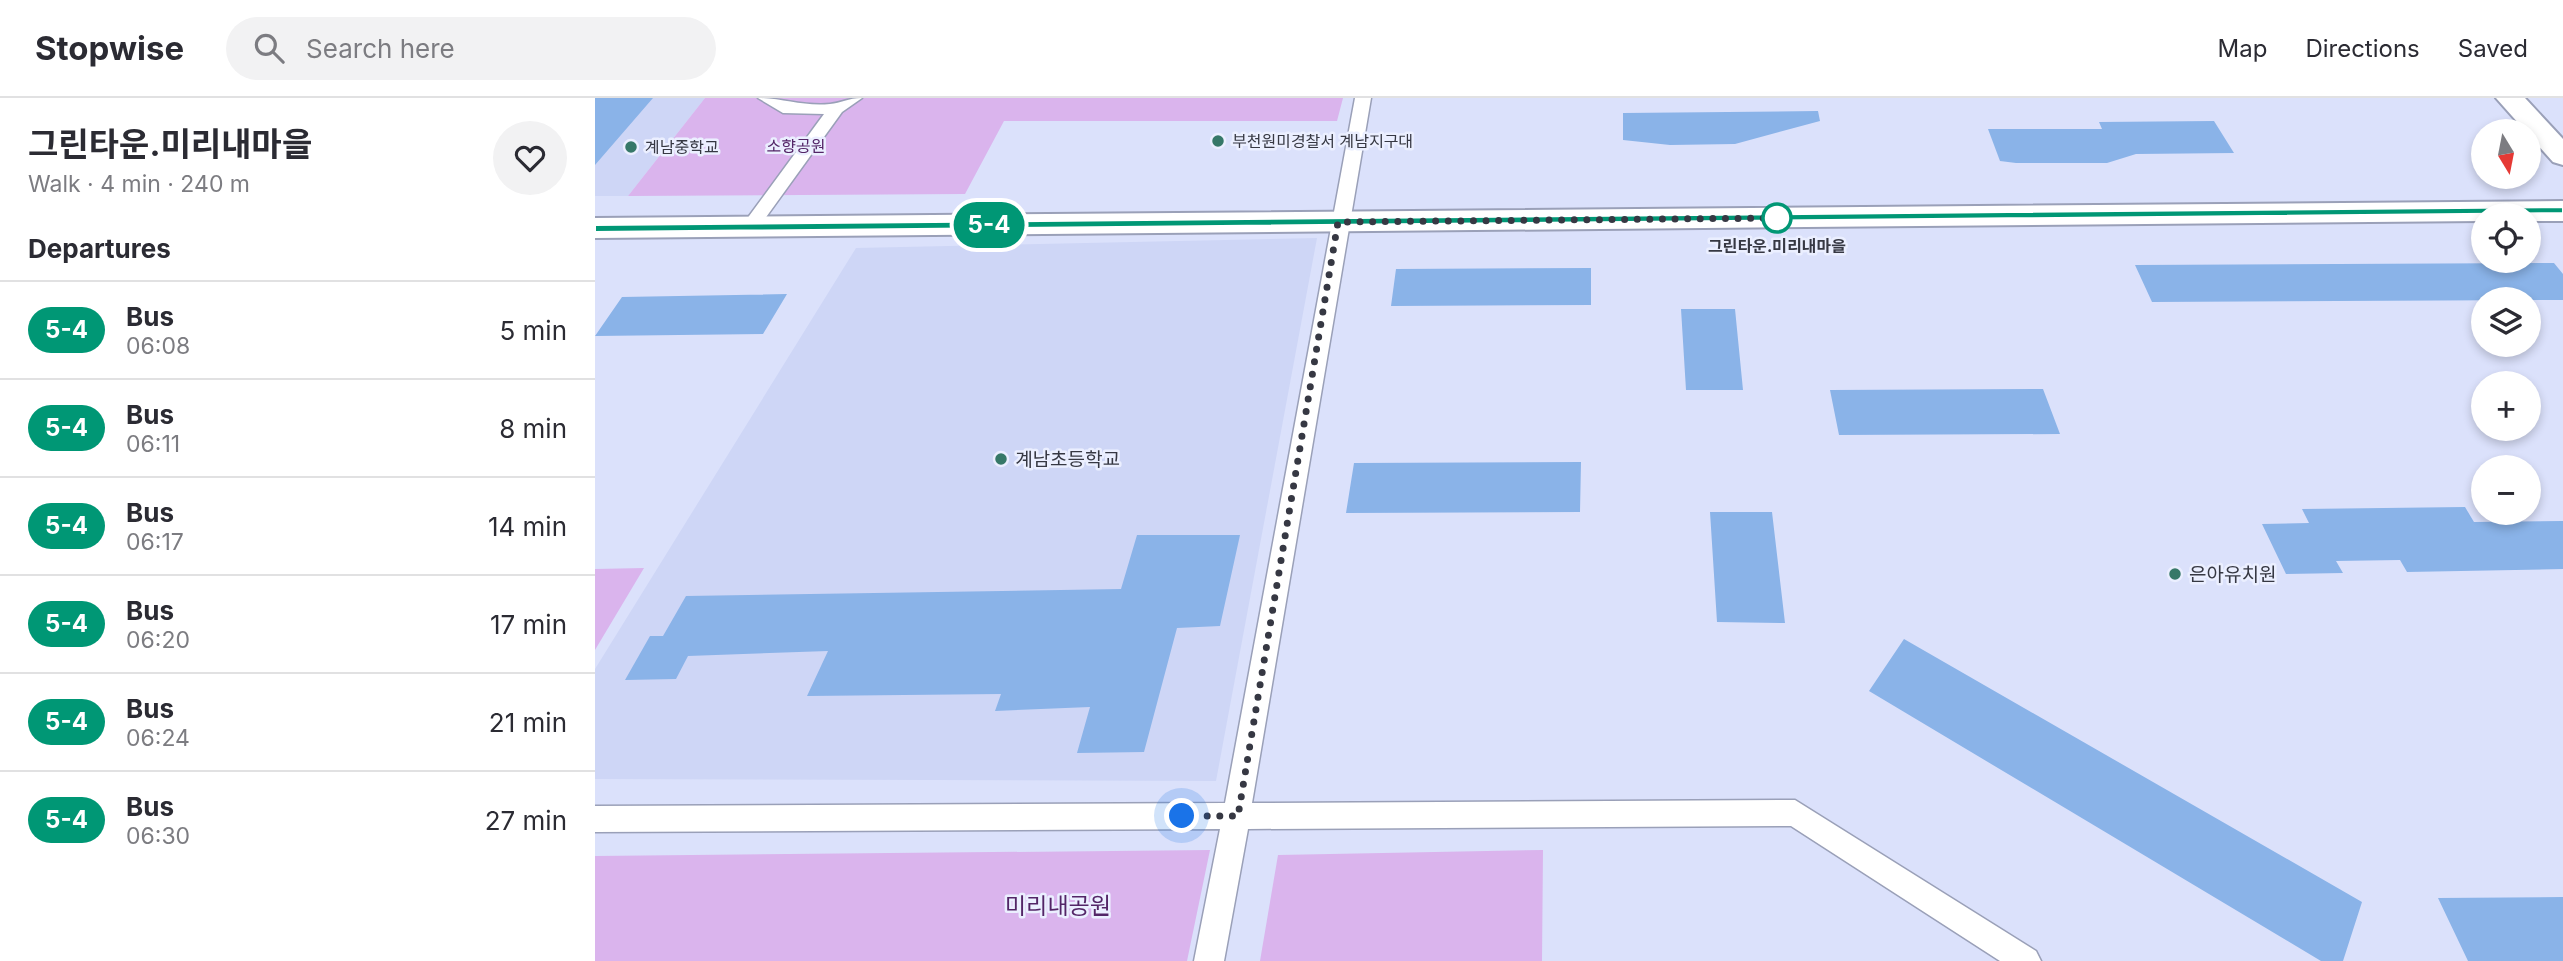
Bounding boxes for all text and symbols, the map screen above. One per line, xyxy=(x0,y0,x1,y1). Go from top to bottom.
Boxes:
search box xyxy=(226,17,716,80)
text: Stopwise xyxy=(35,28,184,68)
icon: search xyxy=(250,29,288,67)
text: Search here xyxy=(306,33,455,64)
text: Map xyxy=(2218,34,2267,63)
text: Directions xyxy=(2305,34,2420,63)
text: Saved xyxy=(2458,34,2528,63)
north arrow xyxy=(2471,119,2541,189)
map controls xyxy=(2471,119,2541,525)
button: heart xyxy=(493,121,567,195)
text: 그린타운.미리내마을 xyxy=(28,124,312,164)
place label: 부천원미경찰서 계남지구대 xyxy=(1232,131,1413,151)
marker: 부천원미경찰서 계남지구대 xyxy=(1210,133,1226,149)
park label: 소향공원 xyxy=(767,136,825,156)
place label: 계남중학교 xyxy=(645,137,719,157)
marker: 계남중학교 xyxy=(623,139,639,155)
text: Walk · 4 min · 240 m xyxy=(28,170,250,198)
line badge: 5-4 xyxy=(949,202,1029,248)
marker: 그린타운.미리내마을 xyxy=(1762,203,1792,233)
button: locate xyxy=(2471,203,2541,273)
text: 5-4 xyxy=(968,210,1010,239)
text: Departures xyxy=(28,233,171,264)
place label: 그린타운.미리내마을 xyxy=(1708,236,1846,256)
button: layers xyxy=(2471,287,2541,357)
text: Bus xyxy=(126,301,174,332)
text: 5-4 xyxy=(45,315,88,344)
text: 5 min xyxy=(499,315,567,346)
text: 06:08 xyxy=(126,332,190,360)
button: + xyxy=(2471,371,2541,441)
text: Bus xyxy=(126,399,174,430)
text: 5-4 xyxy=(45,413,88,442)
text: 8 min xyxy=(499,413,567,444)
text: 06:11 xyxy=(126,430,180,458)
place label: 계남초등학교 xyxy=(1015,448,1120,471)
marker: 계남초등학교 xyxy=(993,451,1009,467)
button: − xyxy=(2471,455,2541,525)
text: Bus xyxy=(126,497,174,528)
text: 5-4 xyxy=(45,511,88,540)
text: 14 min xyxy=(488,511,567,542)
text: 06:17 xyxy=(126,528,184,556)
place label: 은아유치원 xyxy=(2189,563,2276,586)
marker: 은아유치원 xyxy=(2167,566,2183,582)
text: Bus xyxy=(126,595,174,626)
text: 5-4 xyxy=(45,609,88,638)
text: 17 min xyxy=(490,609,567,640)
text: 06:20 xyxy=(126,626,190,654)
text: Bus xyxy=(126,693,174,724)
text: 5-4 xyxy=(45,707,88,736)
text: 21 min xyxy=(489,707,567,738)
text: 06:24 xyxy=(126,724,190,752)
text: Bus xyxy=(126,791,174,822)
your location xyxy=(1164,798,1199,833)
text: 5-4 xyxy=(45,805,88,834)
text: 27 min xyxy=(485,805,567,836)
text: 06:30 xyxy=(126,822,190,850)
park label: 미리내공원 xyxy=(1005,892,1111,920)

